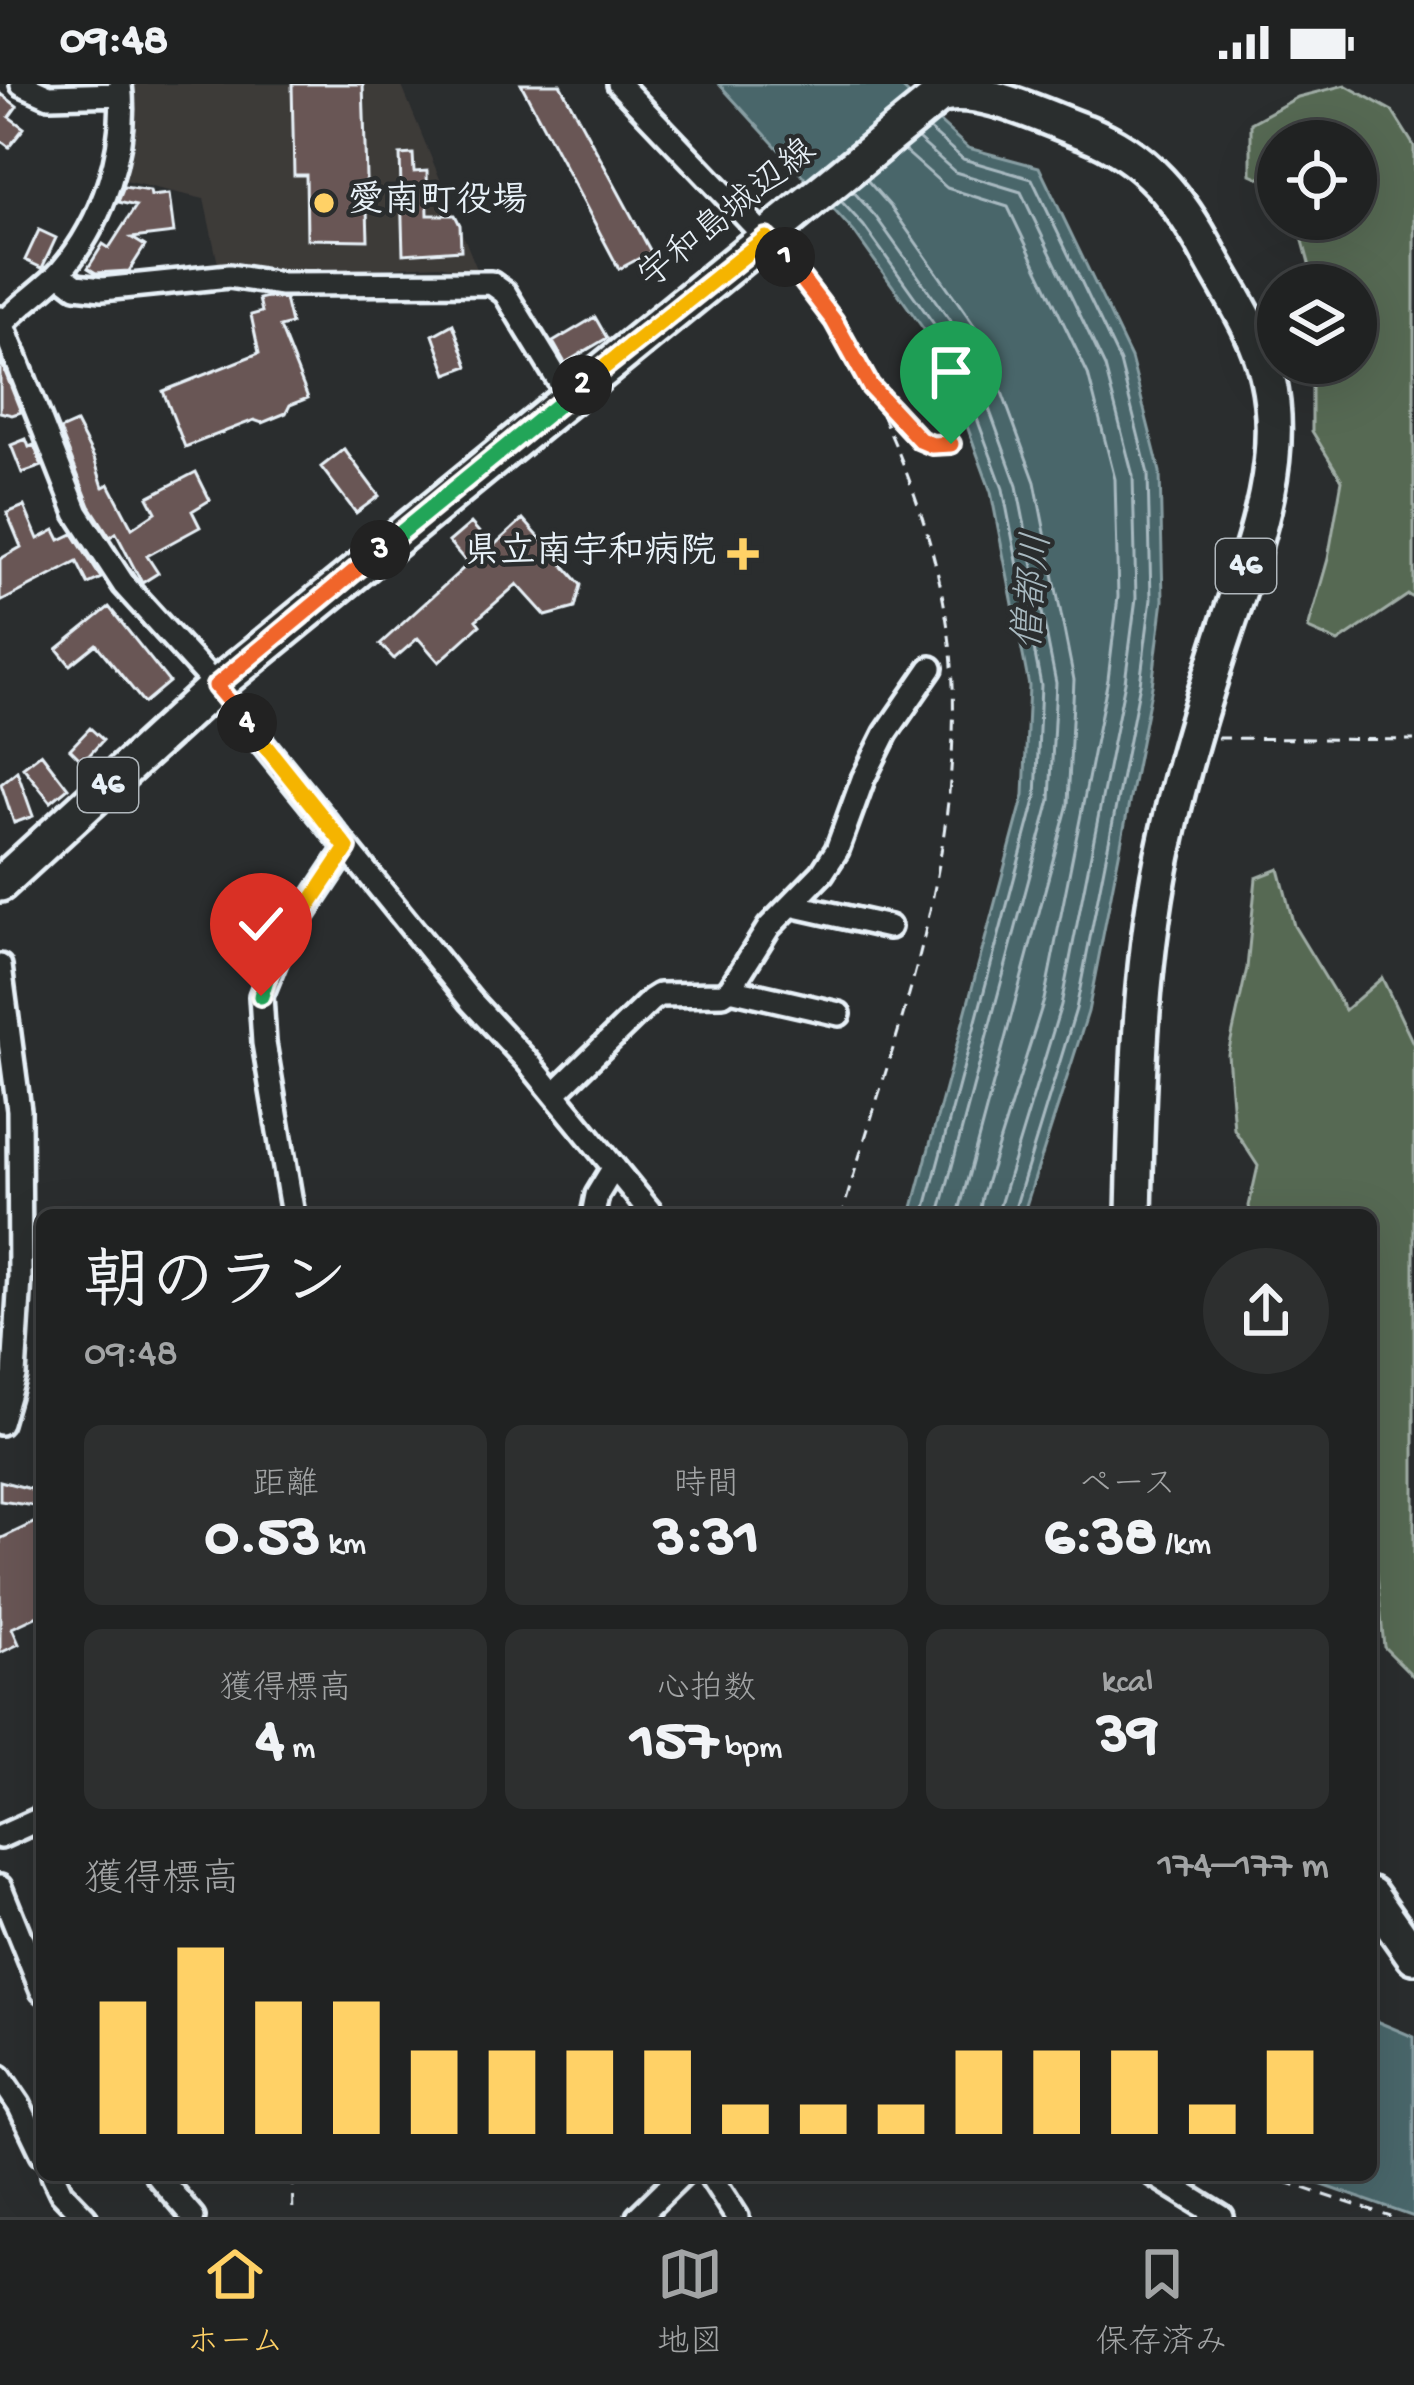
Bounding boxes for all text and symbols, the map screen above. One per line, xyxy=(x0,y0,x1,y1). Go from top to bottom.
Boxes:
text: 09:48 xyxy=(60,16,168,69)
map controls xyxy=(1257,120,1377,384)
button: locate xyxy=(1257,120,1377,240)
street label: 宇和島城辺線 xyxy=(630,130,826,301)
place label: 愛南町役場 xyxy=(348,180,528,225)
marker: 愛南町役場 xyxy=(311,190,337,216)
pin: 1 xyxy=(755,227,815,287)
text: 1 xyxy=(778,238,792,276)
button: layers xyxy=(1257,264,1377,384)
pin xyxy=(900,321,1002,444)
icon: arrive xyxy=(918,339,984,405)
pin: 2 xyxy=(552,355,612,415)
text: 2 xyxy=(574,366,590,404)
pin: 3 xyxy=(350,520,410,580)
text: 3 xyxy=(371,531,389,569)
place label: 県立南宇和病院 xyxy=(464,531,716,576)
water label: 僧都川 xyxy=(1006,531,1064,651)
marker: 県立南宇和病院 xyxy=(727,538,759,570)
road number: 46 xyxy=(1216,539,1276,593)
pin: 4 xyxy=(217,693,277,753)
text: 4 xyxy=(239,704,255,742)
road number: 46 xyxy=(78,758,138,812)
pin xyxy=(210,873,312,996)
icon: check xyxy=(228,891,294,957)
button: share xyxy=(1203,1248,1329,1374)
text: 朝のラン xyxy=(84,1249,348,1327)
text: 09:48 xyxy=(84,1333,178,1379)
text: 距離 xyxy=(253,1468,319,1506)
text: 時間 xyxy=(674,1468,740,1506)
text: ペース xyxy=(1079,1468,1176,1506)
text: 0.53 xyxy=(205,1506,320,1576)
text: 3:31 xyxy=(654,1506,759,1576)
text: 6:38 xyxy=(1044,1506,1157,1576)
text: km xyxy=(320,1527,366,1565)
text: /km xyxy=(1157,1527,1211,1565)
text: kcal xyxy=(1102,1665,1153,1703)
text: 獲得標高 xyxy=(220,1672,352,1710)
text: 心拍数 xyxy=(657,1672,756,1710)
text: 39 xyxy=(1097,1703,1158,1773)
text: 4 xyxy=(256,1710,284,1780)
text: 157 xyxy=(631,1710,718,1780)
text: m xyxy=(284,1731,315,1769)
text: bpm xyxy=(718,1731,782,1769)
text: 174–177 m xyxy=(1157,1845,1329,1891)
text: 獲得標高 xyxy=(84,1860,240,1906)
tab: ホーム xyxy=(186,2241,284,2364)
tab: 地図 xyxy=(657,2241,723,2364)
tab: 保存済み xyxy=(1096,2241,1228,2364)

